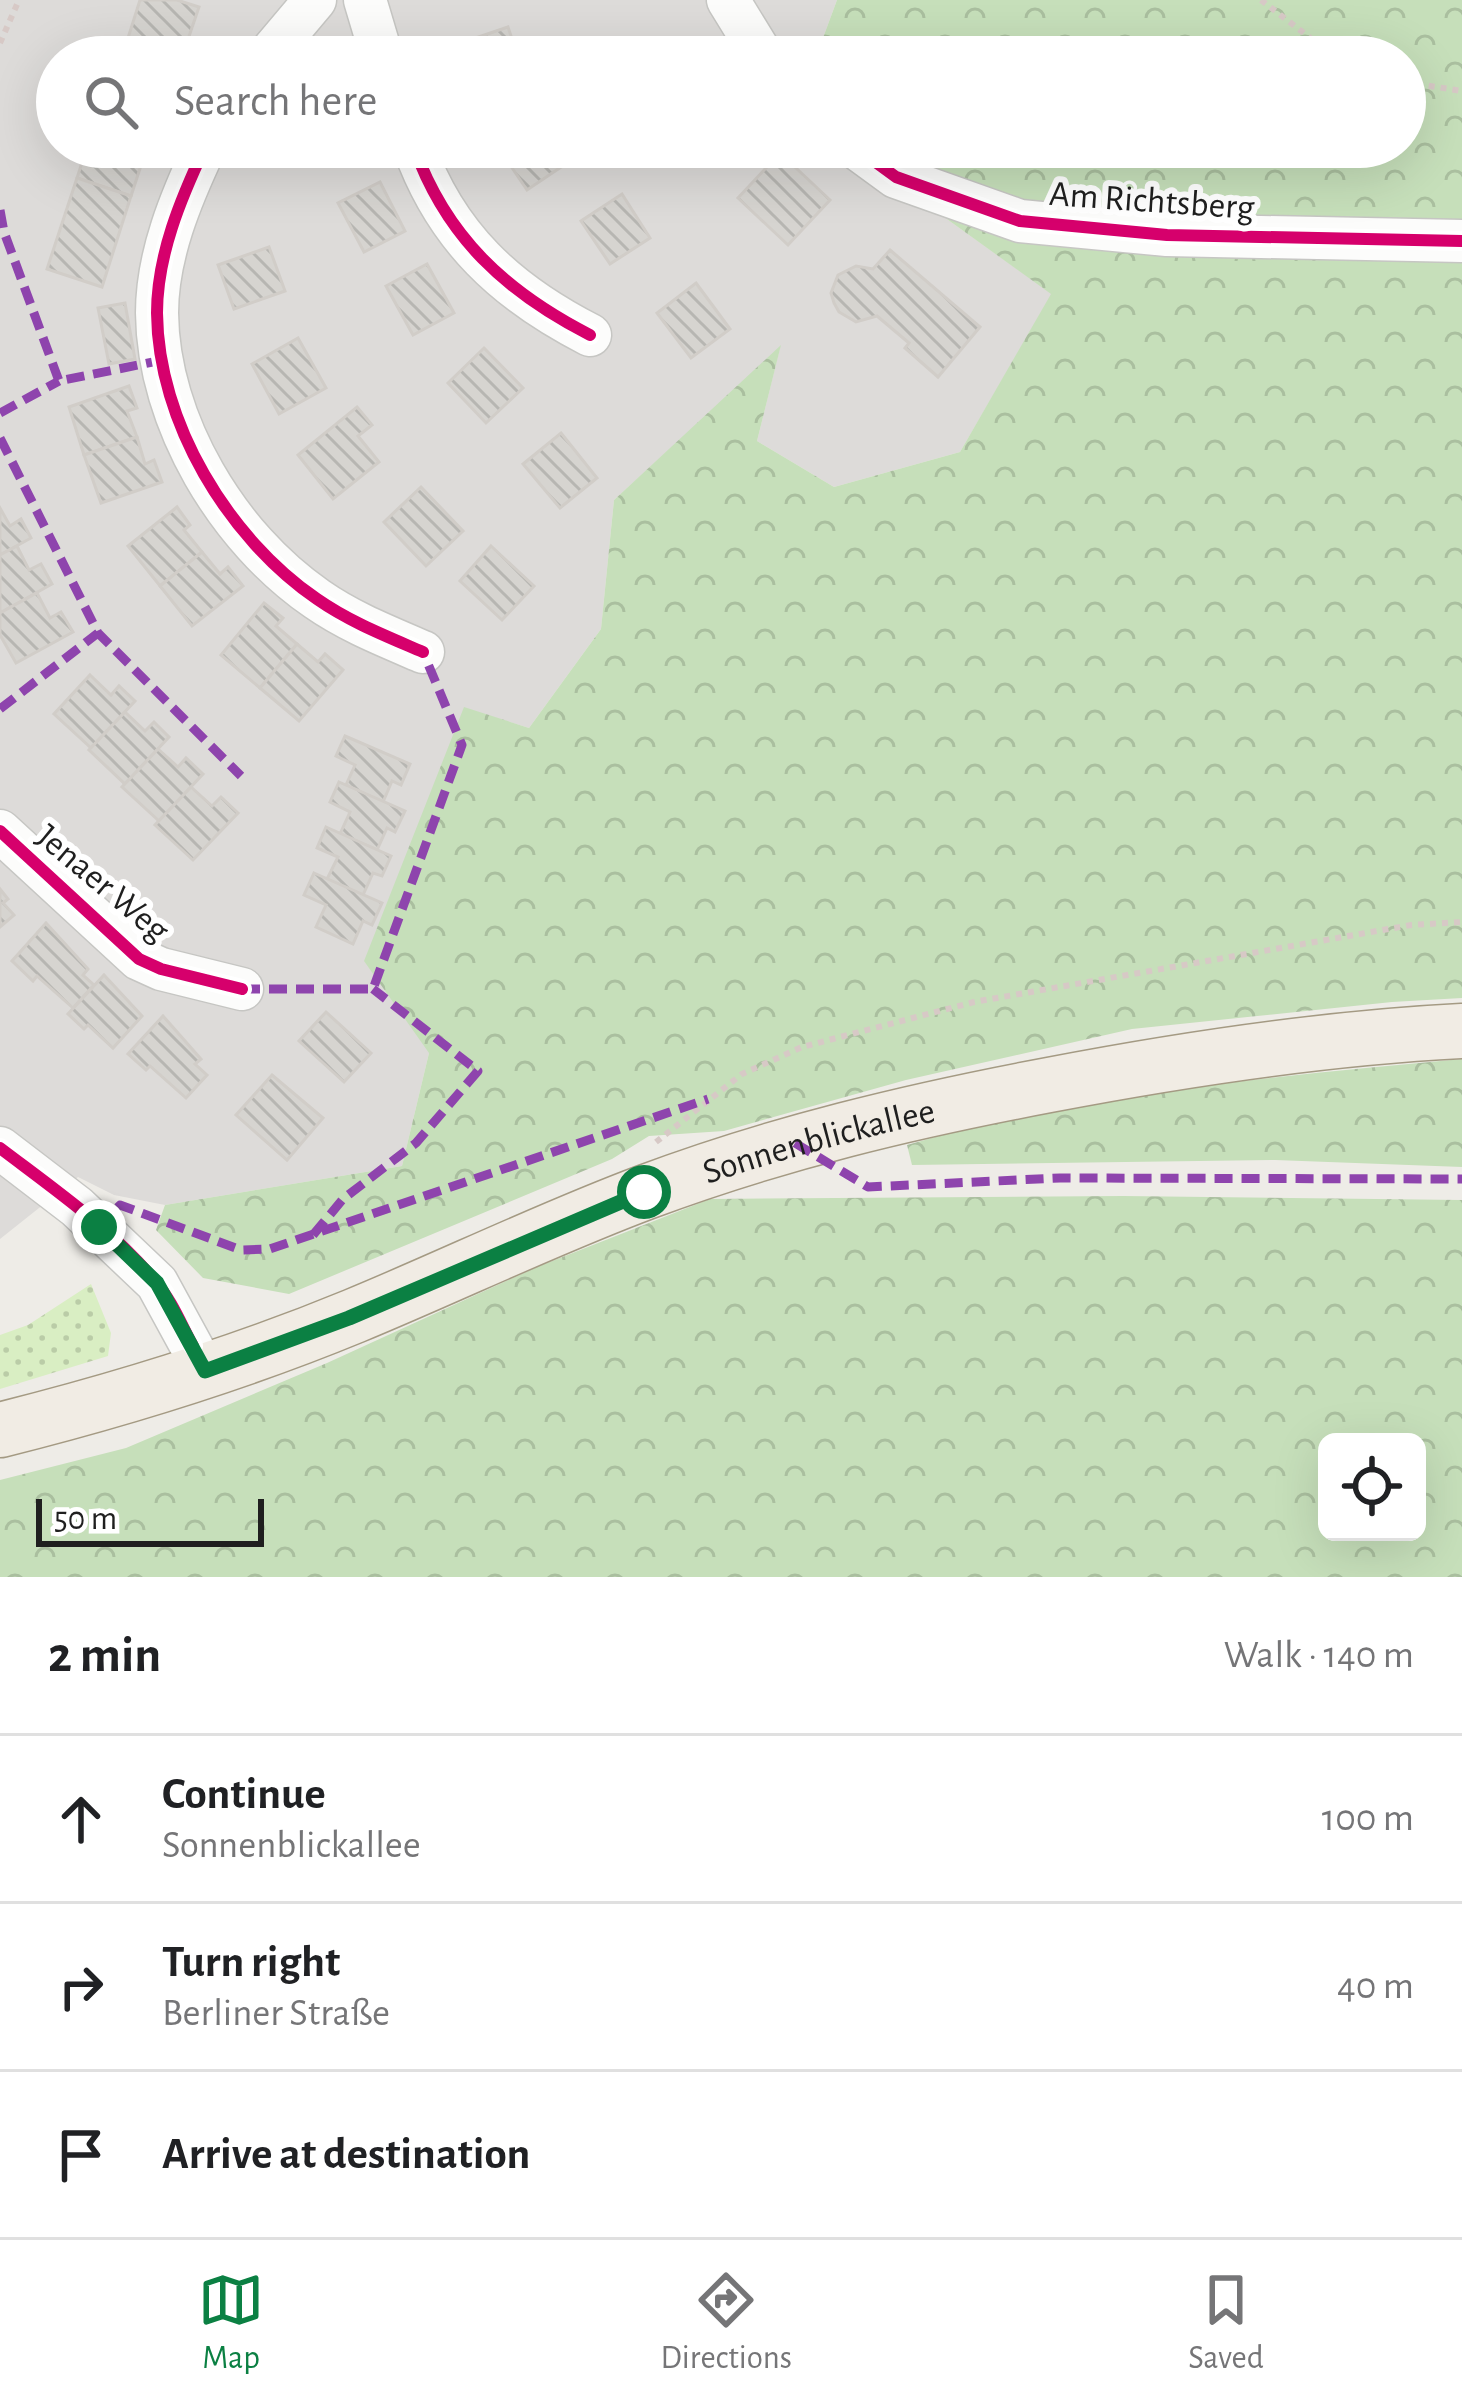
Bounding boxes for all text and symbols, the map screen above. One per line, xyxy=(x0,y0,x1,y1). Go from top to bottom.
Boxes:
search box xyxy=(36,36,1426,168)
icon: search xyxy=(78,69,144,135)
text: Search here xyxy=(174,79,377,124)
street label: Am Richtsberg xyxy=(1048,176,1256,226)
street label: Jenaer Weg xyxy=(30,818,176,949)
street label: Sonnenblickallee xyxy=(698,1093,938,1191)
route start xyxy=(617,1165,671,1219)
route end xyxy=(72,1200,126,1254)
map controls xyxy=(1318,1433,1426,1541)
button: locate xyxy=(1318,1433,1426,1541)
scale bar xyxy=(36,1493,264,1546)
text: 50 m xyxy=(54,1503,117,1536)
text: 2 min xyxy=(48,1630,161,1681)
text: Walk · 140 m xyxy=(1224,1636,1414,1675)
text: Continue xyxy=(162,1772,326,1817)
icon: ahead xyxy=(48,1786,114,1852)
text: 100 m xyxy=(1322,1799,1414,1838)
text: Sonnenblickallee xyxy=(162,1826,421,1865)
text: Turn right xyxy=(162,1940,340,1985)
icon: right xyxy=(48,1954,114,2020)
text: 40 m xyxy=(1337,1967,1414,2006)
text: Berliner Straße xyxy=(162,1994,390,2033)
icon: arrive xyxy=(48,2122,114,2188)
text: Arrive at destination xyxy=(162,2132,530,2177)
tab: Map xyxy=(198,2267,264,2379)
tab: Directions xyxy=(660,2267,792,2379)
tab: Saved xyxy=(1188,2267,1264,2379)

